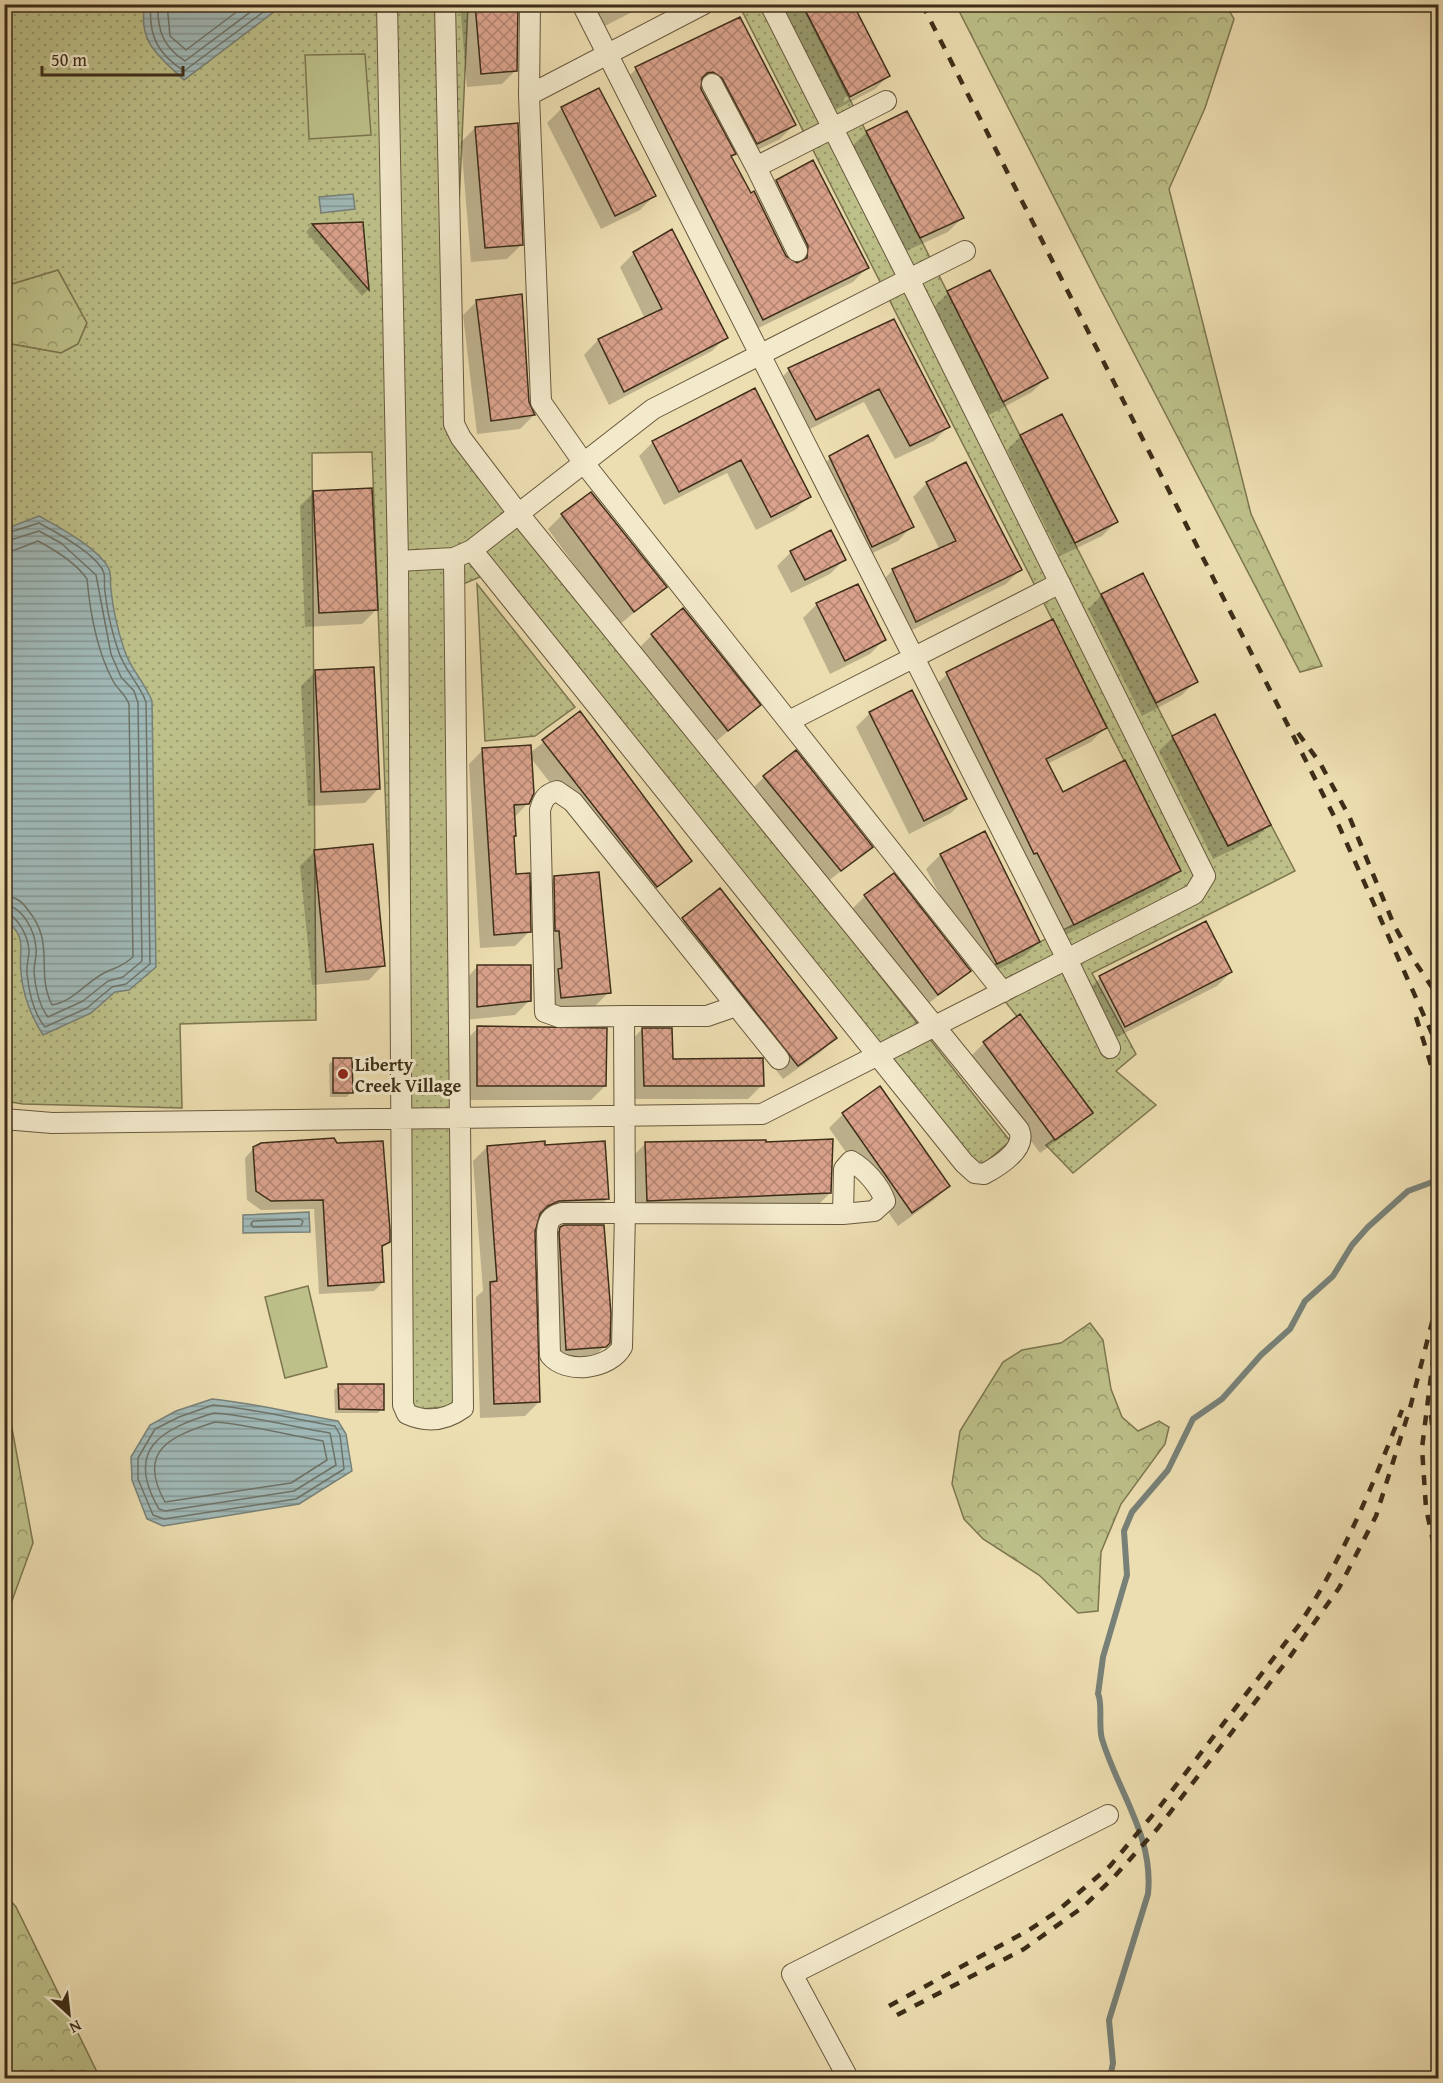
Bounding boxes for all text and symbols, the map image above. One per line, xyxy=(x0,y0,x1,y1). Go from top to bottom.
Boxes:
scale bar xyxy=(42,39,183,77)
text: 50 m xyxy=(51,46,87,73)
place label: Liberty Creek Village xyxy=(355,1051,462,1099)
marker: Liberty Creek Village xyxy=(336,1067,350,1081)
north arrow xyxy=(39,1984,99,2044)
text: N xyxy=(65,2014,86,2041)

